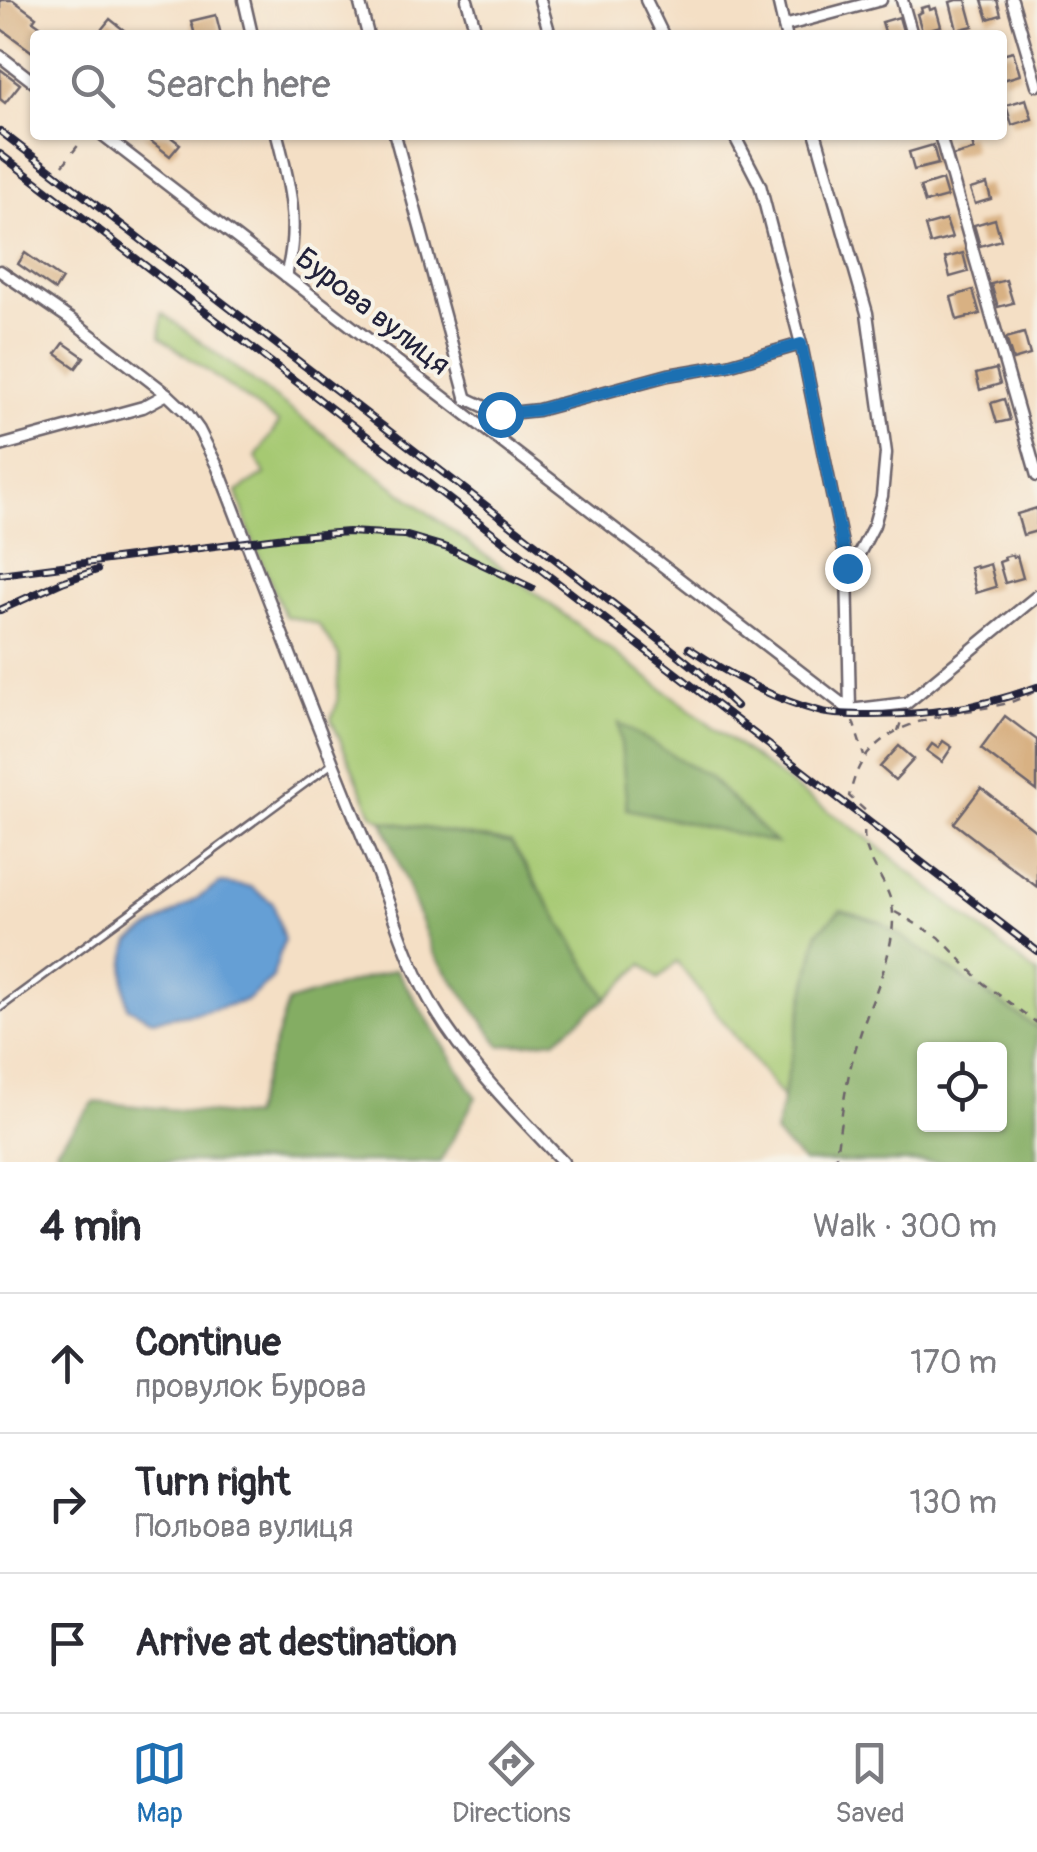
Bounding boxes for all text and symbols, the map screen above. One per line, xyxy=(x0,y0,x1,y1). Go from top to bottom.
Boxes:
search box xyxy=(30,30,1007,140)
icon: search xyxy=(65,58,120,113)
text: Search here xyxy=(145,61,331,109)
street label: Бурова вулиця xyxy=(288,240,457,383)
route start xyxy=(478,392,524,438)
route end xyxy=(825,546,871,592)
map controls xyxy=(917,1042,1007,1132)
button: locate xyxy=(917,1042,1007,1132)
text: 4 min xyxy=(40,1201,142,1253)
text: Walk · 300 m xyxy=(813,1207,997,1247)
text: Continue xyxy=(135,1319,281,1367)
icon: ahead xyxy=(40,1336,95,1391)
text: 170 m xyxy=(910,1343,997,1383)
text: провулок Бурова xyxy=(135,1367,366,1407)
text: Turn right xyxy=(135,1459,290,1507)
icon: right xyxy=(40,1476,95,1531)
text: 130 m xyxy=(909,1483,997,1523)
text: Польова вулиця xyxy=(135,1507,353,1547)
icon: arrive xyxy=(40,1616,95,1671)
text: Arrive at destination xyxy=(135,1619,457,1667)
tab: Map xyxy=(132,1736,187,1831)
tab: Directions xyxy=(452,1736,571,1831)
tab: Saved xyxy=(835,1736,905,1831)

